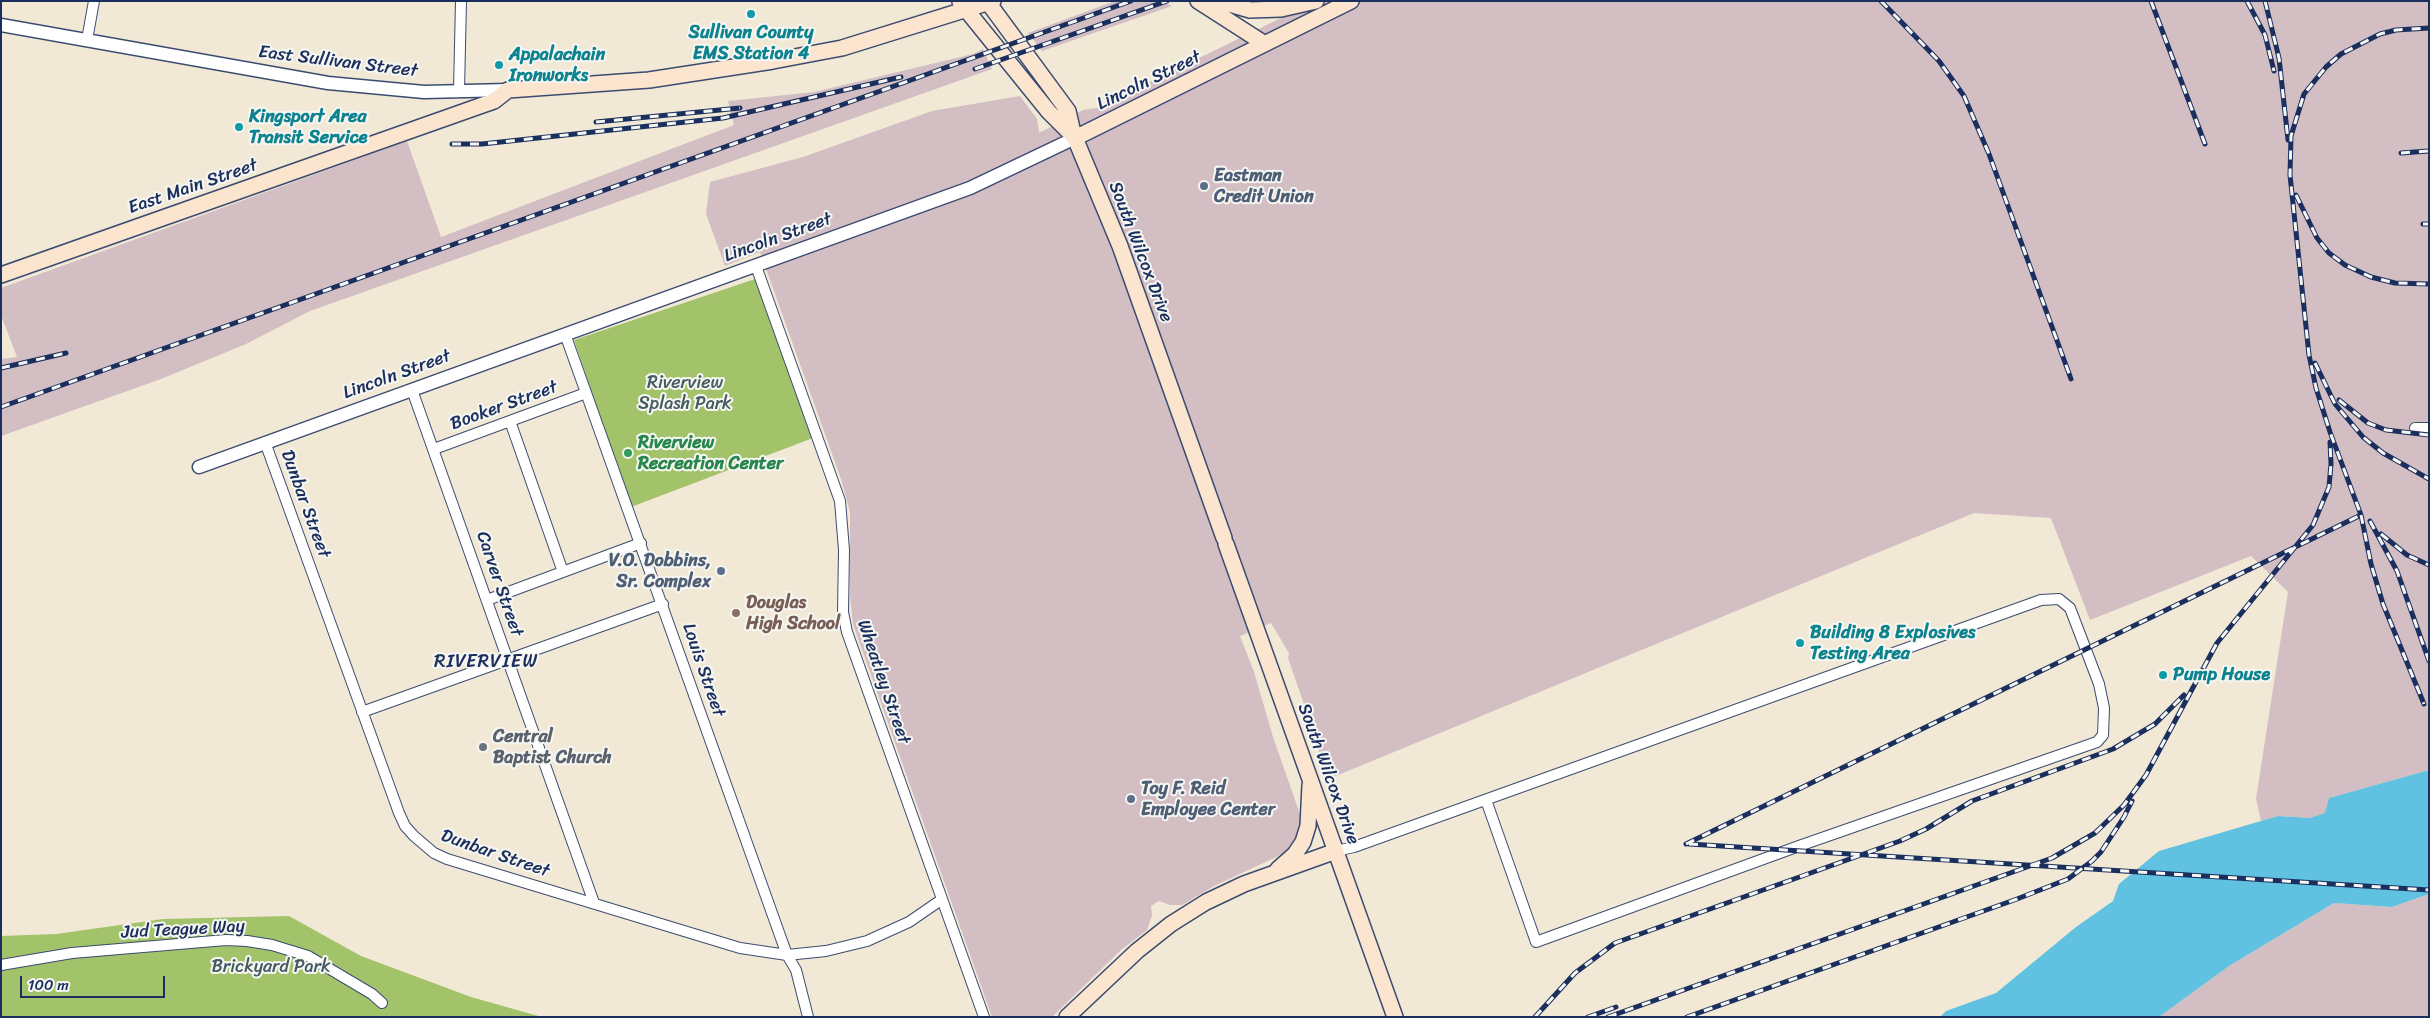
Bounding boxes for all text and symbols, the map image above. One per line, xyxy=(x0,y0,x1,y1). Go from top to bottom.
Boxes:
marker: Sullivan County EMS Station 4 xyxy=(745,8,757,20)
place label: Sullivan County EMS Station 4 xyxy=(689,22,813,64)
street label: East Sullivan Street xyxy=(257,42,419,82)
place label: Appalachain Ironworks xyxy=(509,44,605,86)
street label: Lincoln Street xyxy=(1094,47,1204,115)
marker: Appalachain Ironworks xyxy=(493,59,505,71)
place label: Kingsport Area Transit Service xyxy=(249,106,367,148)
marker: Kingsport Area Transit Service xyxy=(233,121,245,133)
street label: East Main Street xyxy=(126,155,260,219)
place label: Eastman Credit Union xyxy=(1214,165,1314,208)
street label: South Wilcox Drive xyxy=(1103,179,1177,325)
marker: Eastman Credit Union xyxy=(1198,180,1210,192)
street label: Lincoln Street xyxy=(721,209,835,267)
street label: Lincoln Street xyxy=(340,346,454,404)
park label: Riverview Splash Park xyxy=(638,372,732,414)
street label: Booker Street xyxy=(448,377,560,435)
place label: Riverview Recreation Center xyxy=(638,432,783,474)
street label: Dunbar Street xyxy=(276,447,334,561)
marker: Riverview Recreation Center xyxy=(622,447,634,459)
street label: Carver Street xyxy=(471,529,527,639)
place label: V.O. Dobbins, Sr. Complex xyxy=(609,550,711,592)
marker: V.O. Dobbins, Sr. Complex xyxy=(715,565,727,577)
place label: Douglas High School xyxy=(746,592,840,634)
marker: Douglas High School xyxy=(730,607,742,619)
street label: Wheatley Street xyxy=(852,617,914,747)
street label: Louis Street xyxy=(677,620,729,720)
place label: Building 8 Explosives Testing Area xyxy=(1810,622,1975,664)
marker: Building 8 Explosives Testing Area xyxy=(1794,637,1806,649)
district label: RIVERVIEW xyxy=(433,651,539,673)
place label: Pump House xyxy=(2173,664,2270,686)
marker: Pump House xyxy=(2157,669,2169,681)
street label: South Wilcox Drive xyxy=(1292,700,1364,848)
place label: Central Baptist Church xyxy=(493,726,612,769)
marker: Central Baptist Church xyxy=(477,741,489,753)
place label: Toy F. Reid Employee Center xyxy=(1141,778,1275,821)
marker: Toy F. Reid Employee Center xyxy=(1125,793,1137,805)
street label: Dunbar Street xyxy=(438,825,552,883)
street label: Jud Teague Way xyxy=(121,916,245,944)
park label: Brickyard Park xyxy=(211,956,331,978)
scale bar xyxy=(22,966,168,998)
text: 100 m xyxy=(28,972,69,998)

